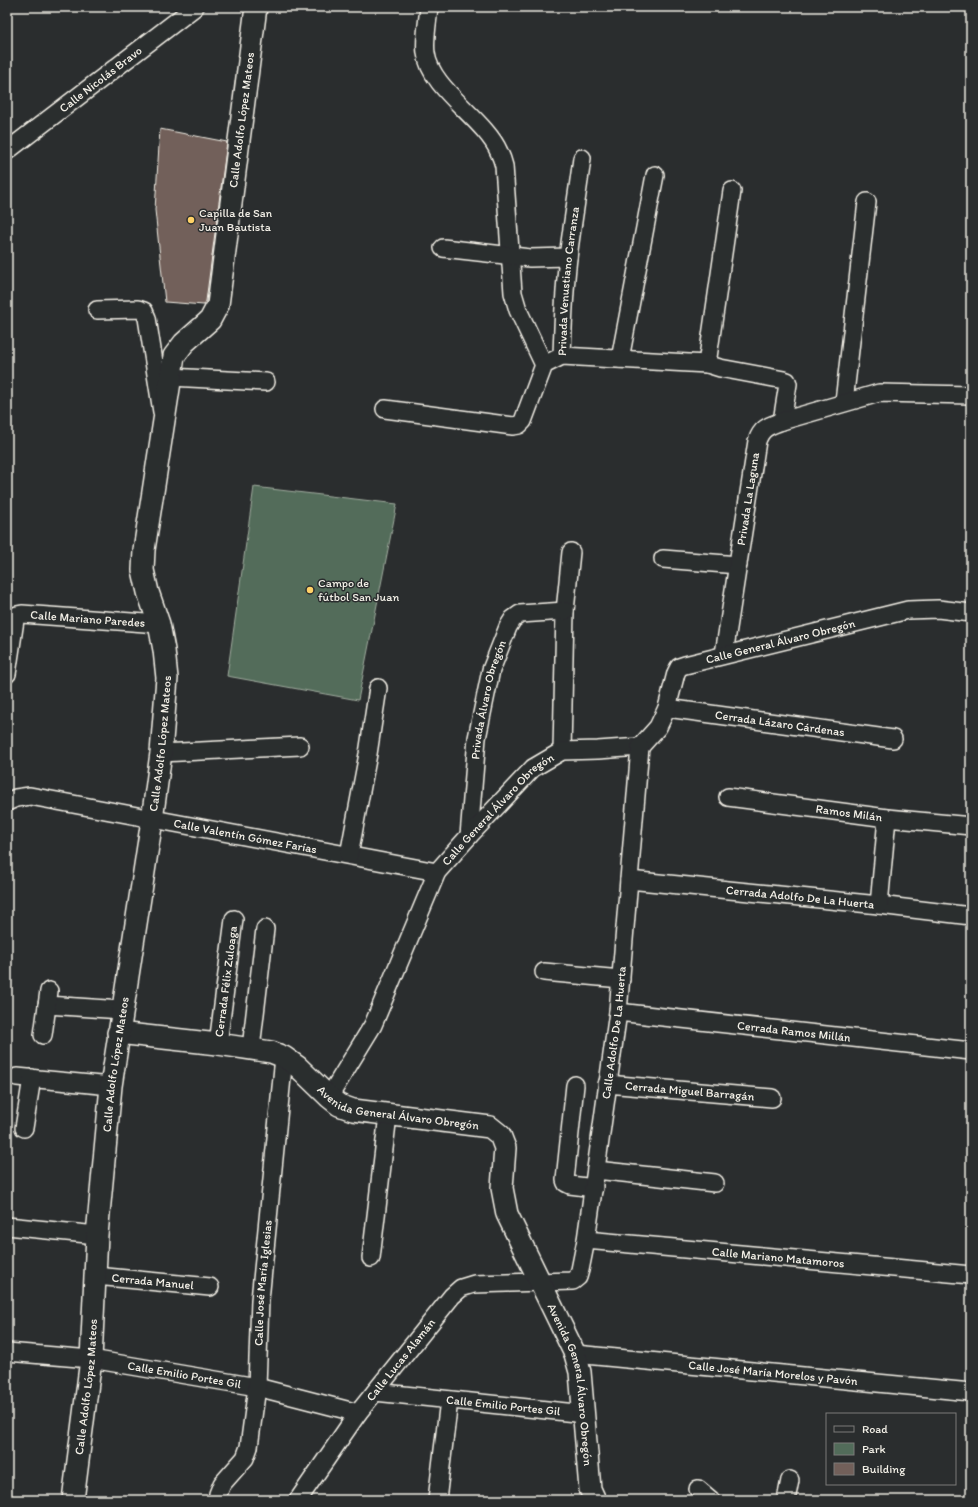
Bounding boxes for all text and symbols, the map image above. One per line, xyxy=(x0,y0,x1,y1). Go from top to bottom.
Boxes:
street label: Calle Nicolás Bravo xyxy=(57,43,145,115)
street label: Calle Adolfo López Mateos xyxy=(226,51,257,189)
place label: Capilla de San Juan Bautista xyxy=(199,206,273,234)
street label: Privada Venustiano Carranza xyxy=(555,206,582,356)
marker: Capilla de San Juan Bautista xyxy=(186,215,196,225)
street label: Privada La Laguna xyxy=(734,451,762,546)
place label: Campo de fútbol San Juan xyxy=(318,576,399,604)
marker: Campo de fútbol San Juan xyxy=(305,585,315,595)
street label: Calle Mariano Paredes xyxy=(30,608,146,630)
street label: Calle General Álvaro Obregón xyxy=(704,616,857,667)
street label: Privada Álvaro Obregón xyxy=(468,638,509,760)
street label: Calle Adolfo López Mateos xyxy=(146,675,174,812)
street label: Cerrada Lázaro Cárdenas xyxy=(714,708,846,739)
street label: Calle General Álvaro Obregón xyxy=(439,750,556,868)
street label: Ramos Milán xyxy=(815,802,883,824)
street label: Calle Valentín Gómez Farías xyxy=(172,816,318,856)
street label: Cerrada Adolfo De La Huerta xyxy=(725,883,876,912)
street label: Cerrada Félix Zuloaga xyxy=(212,925,240,1038)
street label: Calle Adolfo De La Huerta xyxy=(599,965,629,1100)
street label: Calle Adolfo López Mateos xyxy=(100,996,132,1133)
street label: Cerrada Ramos Millán xyxy=(736,1018,852,1045)
street label: Cerrada Miguel Barragán xyxy=(624,1079,755,1104)
street label: Avenida General Álvaro Obregón xyxy=(314,1083,480,1133)
street label: Calle José María Iglesias xyxy=(251,1219,275,1346)
street label: Calle Mariano Matamoros xyxy=(711,1244,845,1270)
street label: Cerrada Manuel xyxy=(111,1271,195,1292)
street label: Avenida General Álvaro Obregón xyxy=(545,1301,595,1467)
street label: Calle Lucas Alamán xyxy=(363,1315,438,1404)
street label: Calle Adolfo López Mateos xyxy=(72,1319,100,1456)
street label: Calle Emilio Portes Gil xyxy=(127,1358,243,1391)
street label: Calle José María Morelos y Pavón xyxy=(688,1358,859,1388)
street label: Calle Emilio Portes Gil xyxy=(445,1392,562,1418)
legend xyxy=(826,1413,956,1485)
text: Road xyxy=(862,1422,888,1436)
text: Park xyxy=(862,1442,886,1456)
text: Building xyxy=(862,1462,906,1476)

